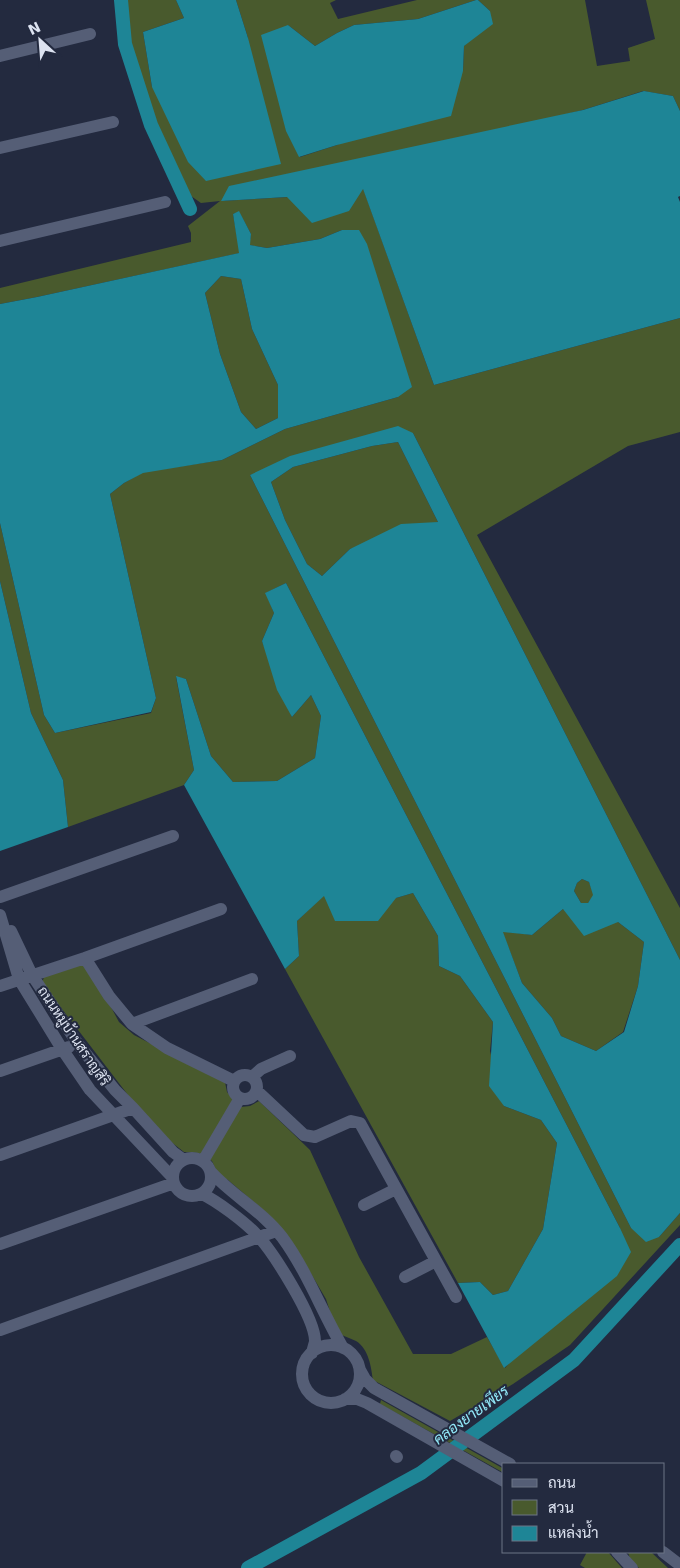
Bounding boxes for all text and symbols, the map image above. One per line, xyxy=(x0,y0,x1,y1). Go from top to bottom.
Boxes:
north arrow xyxy=(15,15,65,65)
text: N xyxy=(26,19,43,38)
street label: ถนนหมู่บ้านสราญสิริ xyxy=(33,983,114,1090)
water label: คลองยายเพียร xyxy=(429,1380,513,1448)
legend xyxy=(502,1463,665,1553)
text: ถนน xyxy=(548,1474,576,1492)
text: สวน xyxy=(548,1499,574,1517)
text: แหล่งน้ำ xyxy=(548,1520,599,1542)

